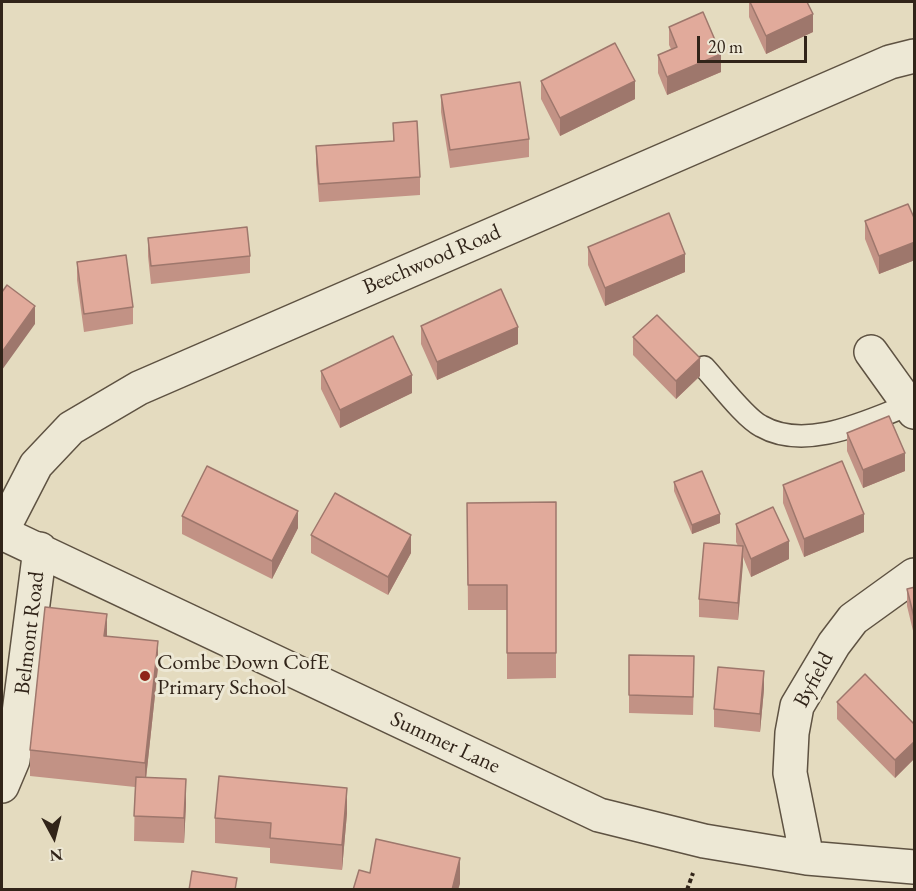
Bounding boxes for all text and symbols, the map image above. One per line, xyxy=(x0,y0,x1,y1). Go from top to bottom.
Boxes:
scale bar xyxy=(700,24,810,62)
text: 20 m xyxy=(708,35,743,58)
street label: Beechwood Road xyxy=(359,219,505,301)
street label: Belmont Road xyxy=(9,570,51,696)
street label: Byfield xyxy=(789,648,839,712)
place label: Combe Down CofE Primary School xyxy=(157,650,329,702)
marker: Combe Down CofE Primary School xyxy=(138,669,152,683)
street label: Summer Lane xyxy=(386,706,504,780)
north arrow xyxy=(24,807,84,867)
text: N xyxy=(49,844,64,867)

